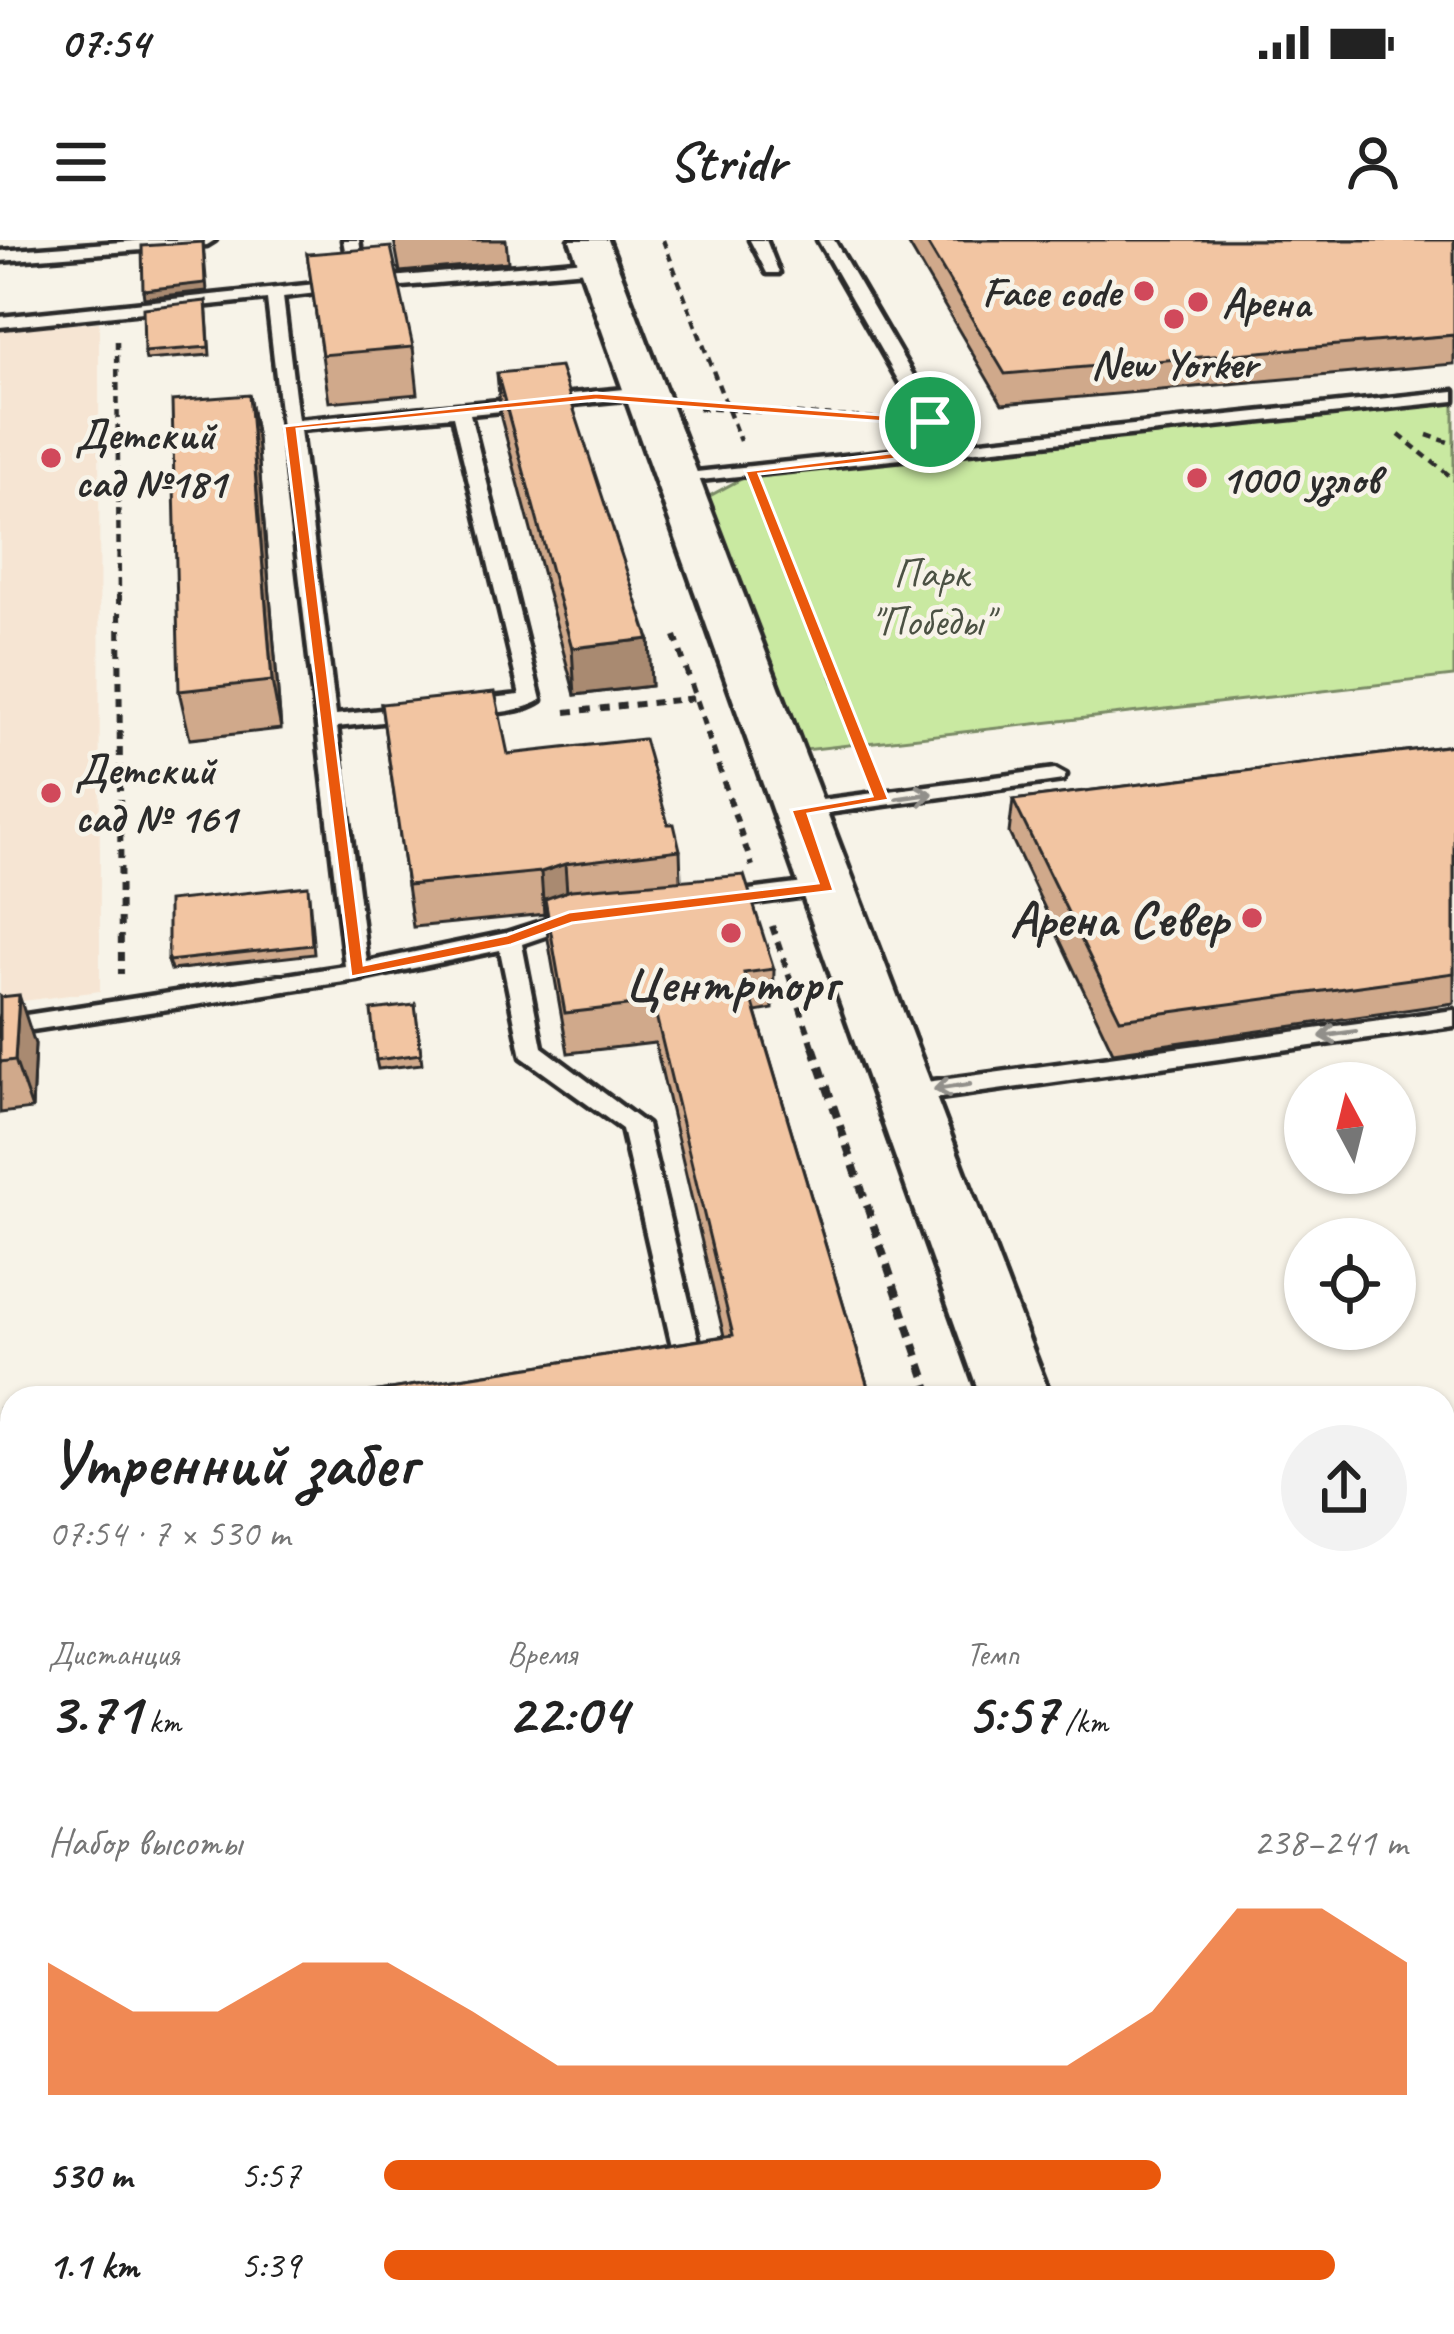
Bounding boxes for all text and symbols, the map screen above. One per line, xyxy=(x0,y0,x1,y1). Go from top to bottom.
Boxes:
text: 07:54 xyxy=(60,14,149,71)
text: Stridr xyxy=(669,128,785,196)
icon: menu xyxy=(48,129,114,195)
icon: person xyxy=(1340,129,1406,195)
place label: Face code xyxy=(982,266,1124,319)
place label: Арена xyxy=(1222,277,1313,330)
marker: Face code xyxy=(1131,278,1157,304)
marker: Арена xyxy=(1185,289,1211,315)
marker: New Yorker xyxy=(1161,306,1187,332)
place label: New Yorker xyxy=(1091,338,1262,391)
pin xyxy=(879,371,981,473)
icon: arrive xyxy=(897,389,963,455)
place label: Детский сад №181 xyxy=(75,409,230,510)
marker: Детский сад №181 xyxy=(38,445,64,471)
place label: 1000 узлов xyxy=(1221,453,1387,507)
marker: 1000 узлов xyxy=(1184,465,1210,491)
park label: Парк "Победы" xyxy=(870,547,1000,648)
place label: Детский сад № 161 xyxy=(75,744,241,845)
marker: Детский сад № 161 xyxy=(38,780,64,806)
one-way arrow xyxy=(895,784,934,806)
place label: Арена Север xyxy=(1010,887,1232,951)
marker: Арена Север xyxy=(1239,905,1265,931)
marker: Центрторг xyxy=(718,920,744,946)
place label: Центрторг xyxy=(625,952,844,1016)
one-way arrow xyxy=(1319,1023,1358,1046)
north arrow xyxy=(1284,1062,1416,1194)
map controls xyxy=(1284,1062,1416,1350)
one-way arrow xyxy=(933,1076,972,1099)
button: locate xyxy=(1284,1218,1416,1350)
text: Утренний забег xyxy=(48,1422,416,1505)
button: share xyxy=(1281,1425,1407,1551)
text: 07:54 · 7 × 530 m xyxy=(48,1509,290,1558)
text: Дистанция xyxy=(48,1633,180,1675)
text: Время xyxy=(507,1633,577,1675)
text: Темп xyxy=(966,1633,1019,1675)
text: 3.71 xyxy=(48,1675,141,1751)
text: 22:04 xyxy=(507,1675,627,1751)
text: 5:57 xyxy=(966,1675,1057,1751)
text: km xyxy=(141,1701,181,1743)
text: /km xyxy=(1057,1701,1108,1743)
text: Набор высоты xyxy=(48,1818,242,1867)
text: 238–241 m xyxy=(1253,1818,1407,1867)
text: 530 m xyxy=(48,2151,132,2200)
text: 5:57 xyxy=(240,2151,300,2200)
text: 1.1 km xyxy=(48,2241,139,2290)
text: 5:39 xyxy=(240,2241,300,2290)

